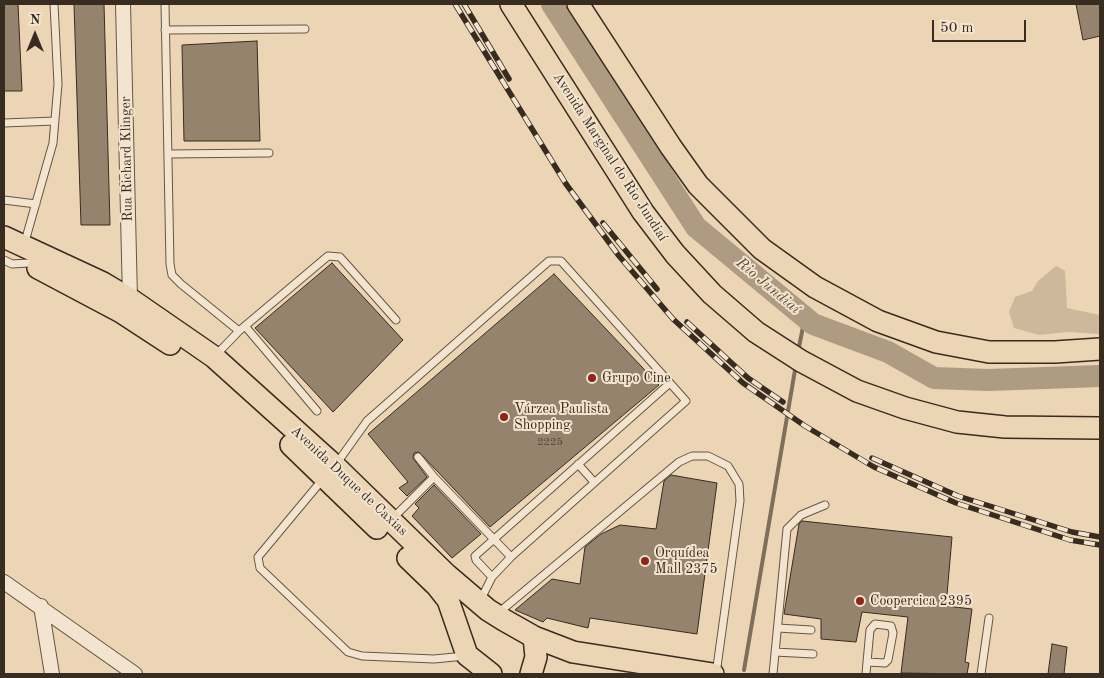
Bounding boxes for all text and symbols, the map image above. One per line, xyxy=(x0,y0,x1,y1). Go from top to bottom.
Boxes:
north arrow xyxy=(10,10,60,60)
scale bar xyxy=(934,10,1028,42)
text: N xyxy=(30,13,40,27)
text: 50 m xyxy=(940,21,974,36)
street label: Avenida Marginal do Rio Jundiaí xyxy=(549,70,671,244)
street label: Rua Richard Klinger xyxy=(118,96,136,222)
water label: Rio Jundiaí xyxy=(732,254,804,318)
place label: Grupo Cine xyxy=(602,370,671,386)
marker: Grupo Cine xyxy=(586,372,598,384)
place label: Várzea Paulista Shopping xyxy=(514,401,609,434)
marker: Várzea Paulista Shopping xyxy=(498,411,510,423)
street label: Avenida Duque de Caxias xyxy=(287,422,411,540)
house number: 2225 xyxy=(537,435,563,449)
place label: Orquídea Mall 2375 xyxy=(655,545,718,578)
marker: Orquídea Mall 2375 xyxy=(639,555,651,567)
place label: Coopercica 2395 xyxy=(870,593,972,609)
marker: Coopercica 2395 xyxy=(854,595,866,607)

